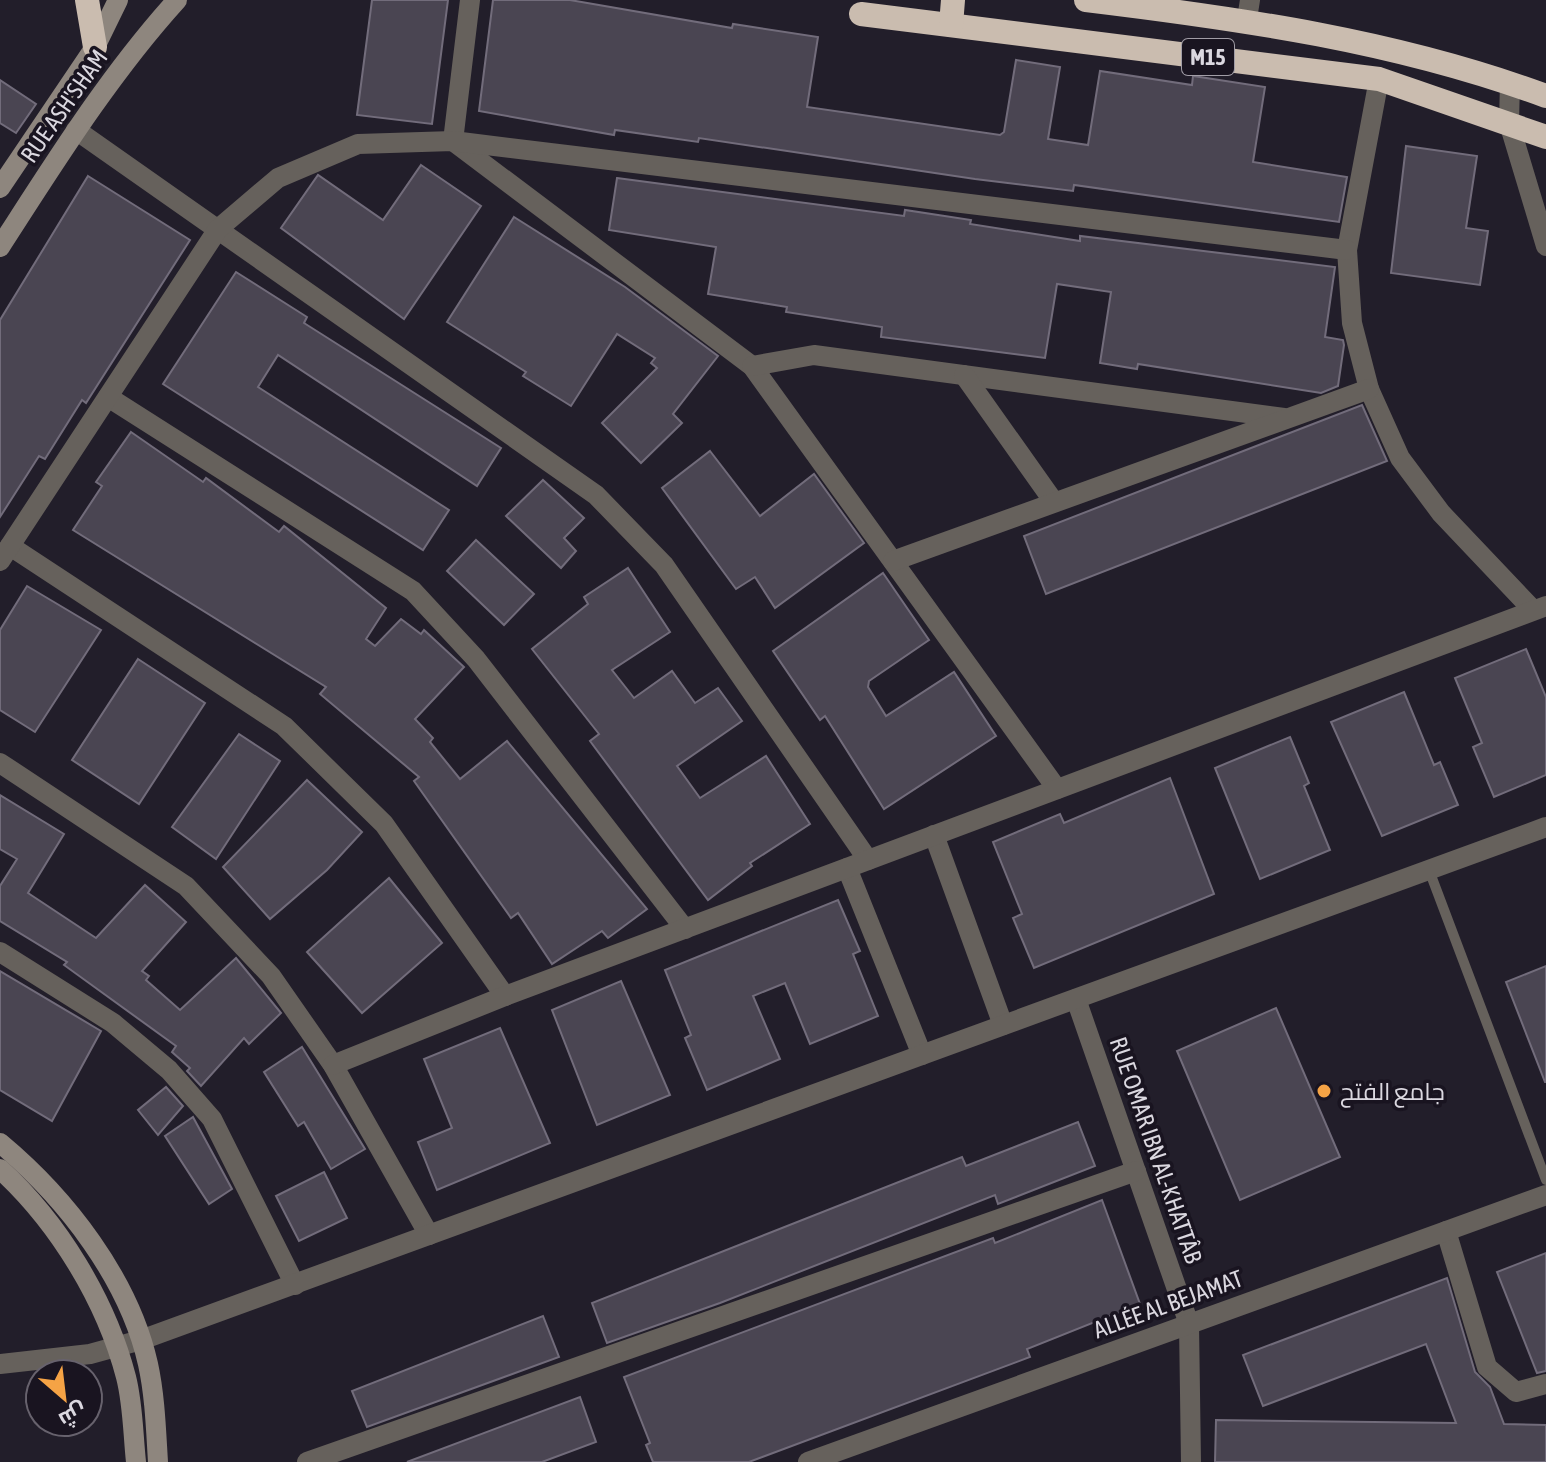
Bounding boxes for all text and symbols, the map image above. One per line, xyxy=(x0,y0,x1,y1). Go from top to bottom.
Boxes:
road number: M15 xyxy=(1182,39,1234,75)
street label: RUE ASH'SHAM xyxy=(15,44,113,168)
street label: RUE OMAR IBN AL-KHATTÂB xyxy=(1105,1033,1208,1267)
place label: جامع الفتح xyxy=(1340,1078,1445,1108)
marker: جامع الفتح xyxy=(1315,1082,1333,1100)
street label: ALLÉE AL BEJAMAT xyxy=(1090,1264,1247,1344)
north arrow xyxy=(24,1358,104,1438)
text: ش xyxy=(54,1397,92,1434)

